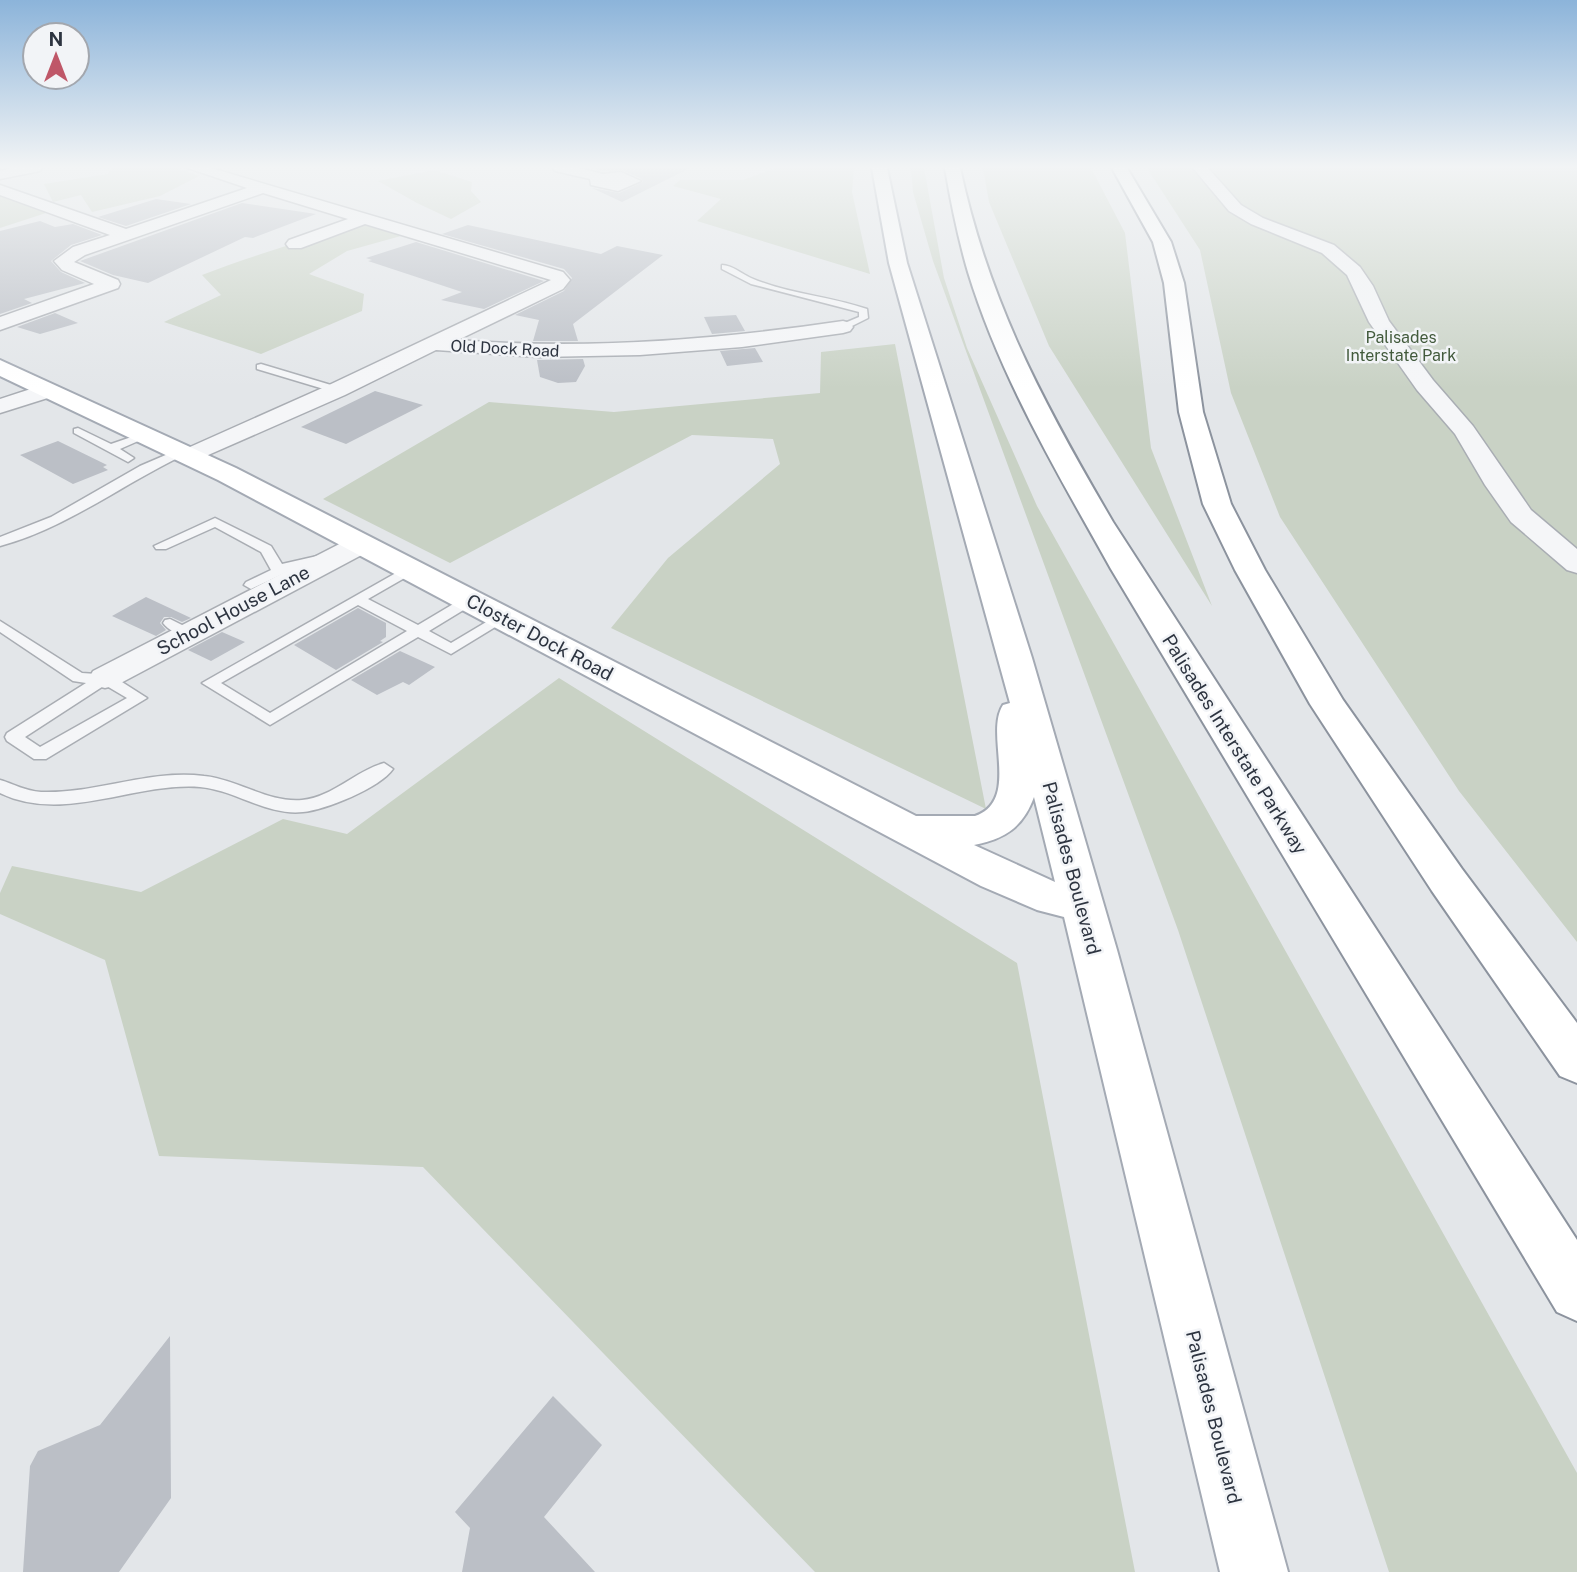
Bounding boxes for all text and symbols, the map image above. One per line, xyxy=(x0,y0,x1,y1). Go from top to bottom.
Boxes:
north arrow xyxy=(21,21,91,91)
text: N xyxy=(49,28,63,50)
park label: Palisades Interstate Park xyxy=(1346,328,1456,365)
street label: Old Dock Road xyxy=(450,336,560,361)
street label: School House Lane xyxy=(153,560,313,660)
street label: Closter Dock Road xyxy=(463,589,617,685)
street label: Palisades Interstate Parkway xyxy=(1158,630,1312,858)
street label: Palisades Boulevard xyxy=(1038,779,1106,957)
street label: Palisades Boulevard xyxy=(1182,1328,1246,1506)

